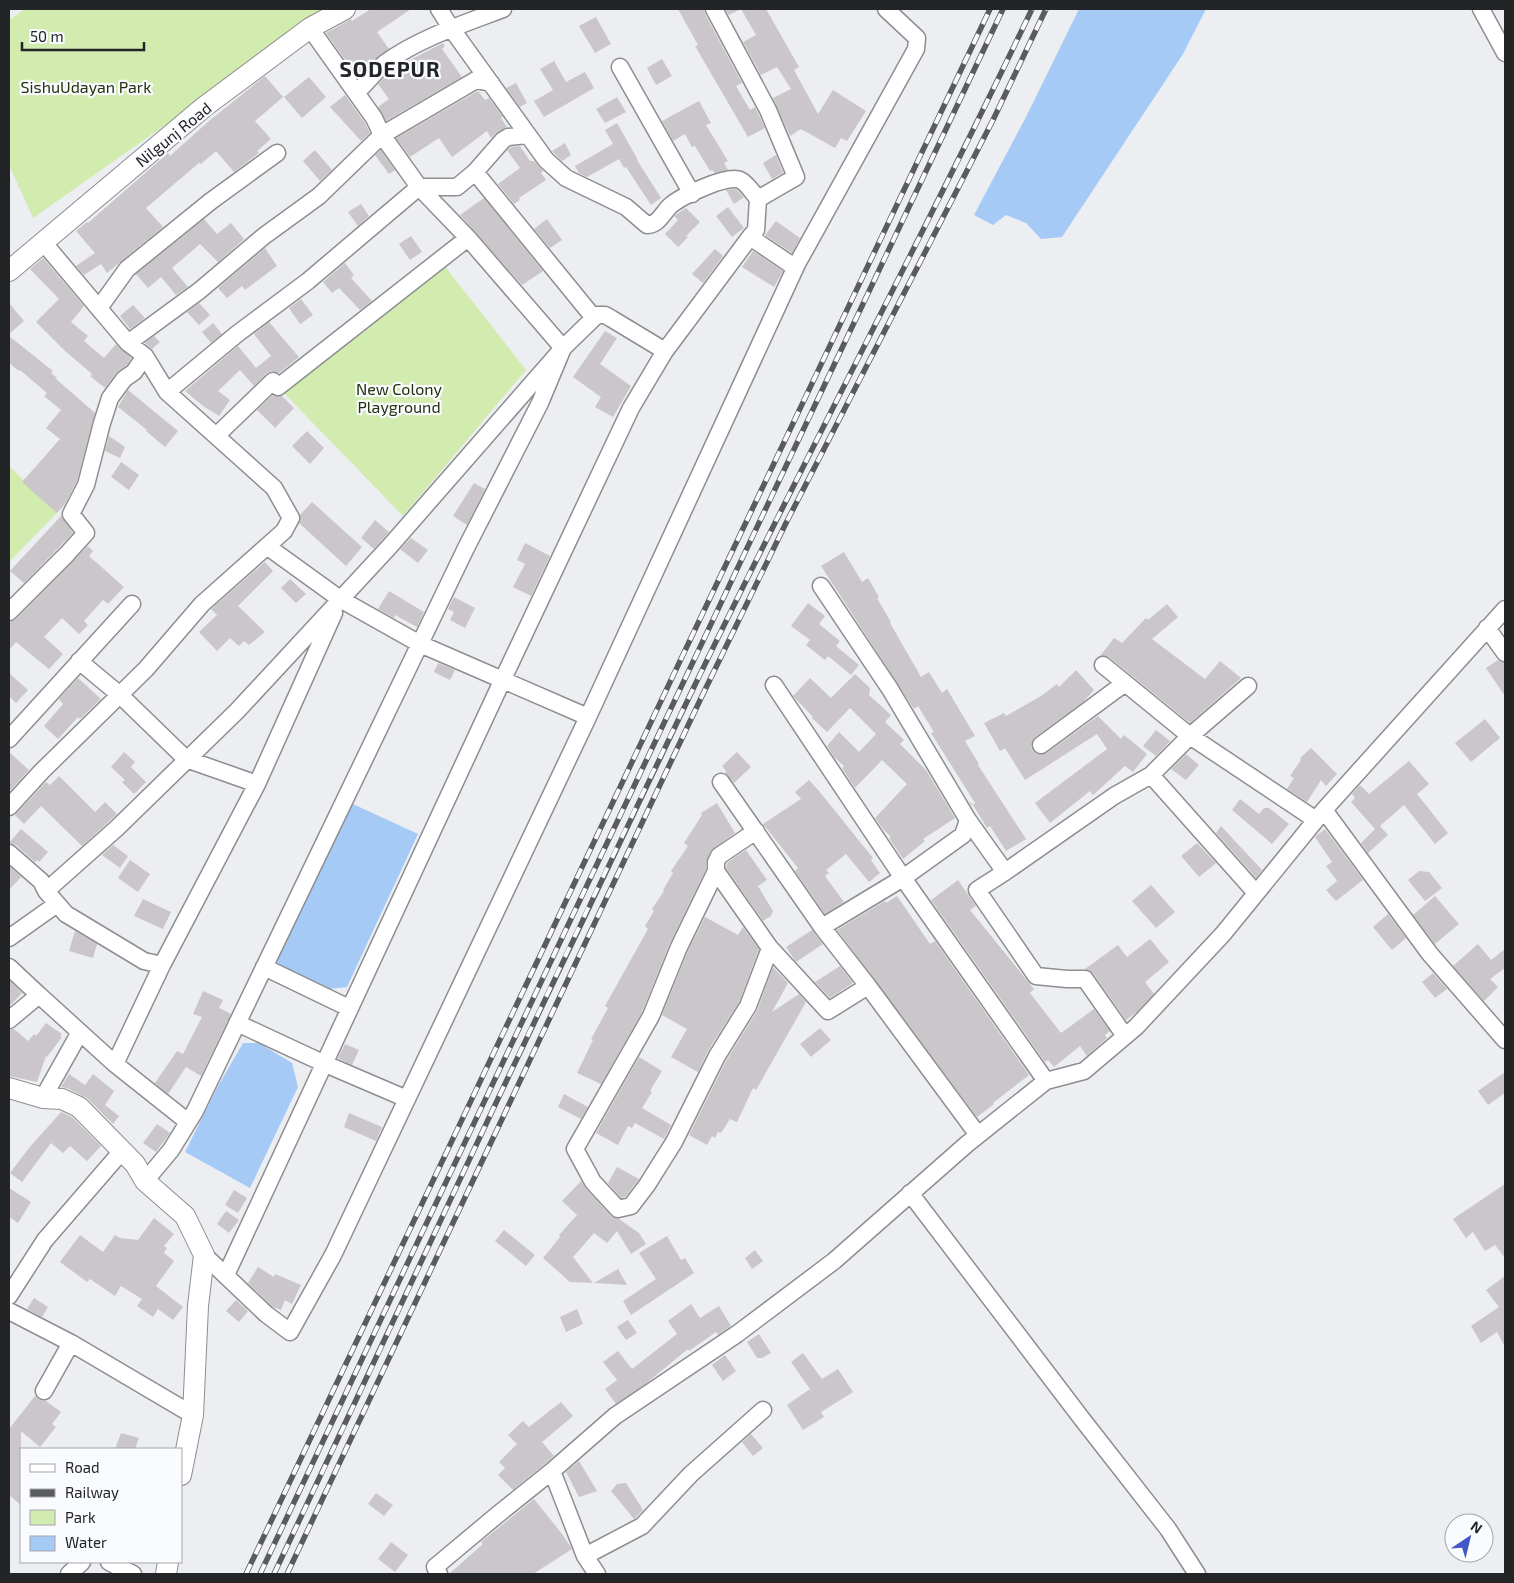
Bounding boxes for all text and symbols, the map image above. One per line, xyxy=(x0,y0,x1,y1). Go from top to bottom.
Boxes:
scale bar xyxy=(22,20,145,52)
text: 50 m xyxy=(30,27,64,45)
district label: SODEPUR xyxy=(339,56,441,81)
park label: SishuUdayan Park xyxy=(21,77,151,96)
street label: Nilgunj Road xyxy=(131,98,215,171)
park label: New Colony Playground xyxy=(356,379,443,416)
legend xyxy=(20,1448,182,1563)
text: Road xyxy=(65,1458,100,1476)
text: Railway xyxy=(65,1483,119,1501)
text: Park xyxy=(65,1508,96,1526)
north arrow xyxy=(1444,1513,1494,1563)
text: N xyxy=(1468,1517,1486,1537)
text: Water xyxy=(65,1533,107,1551)

